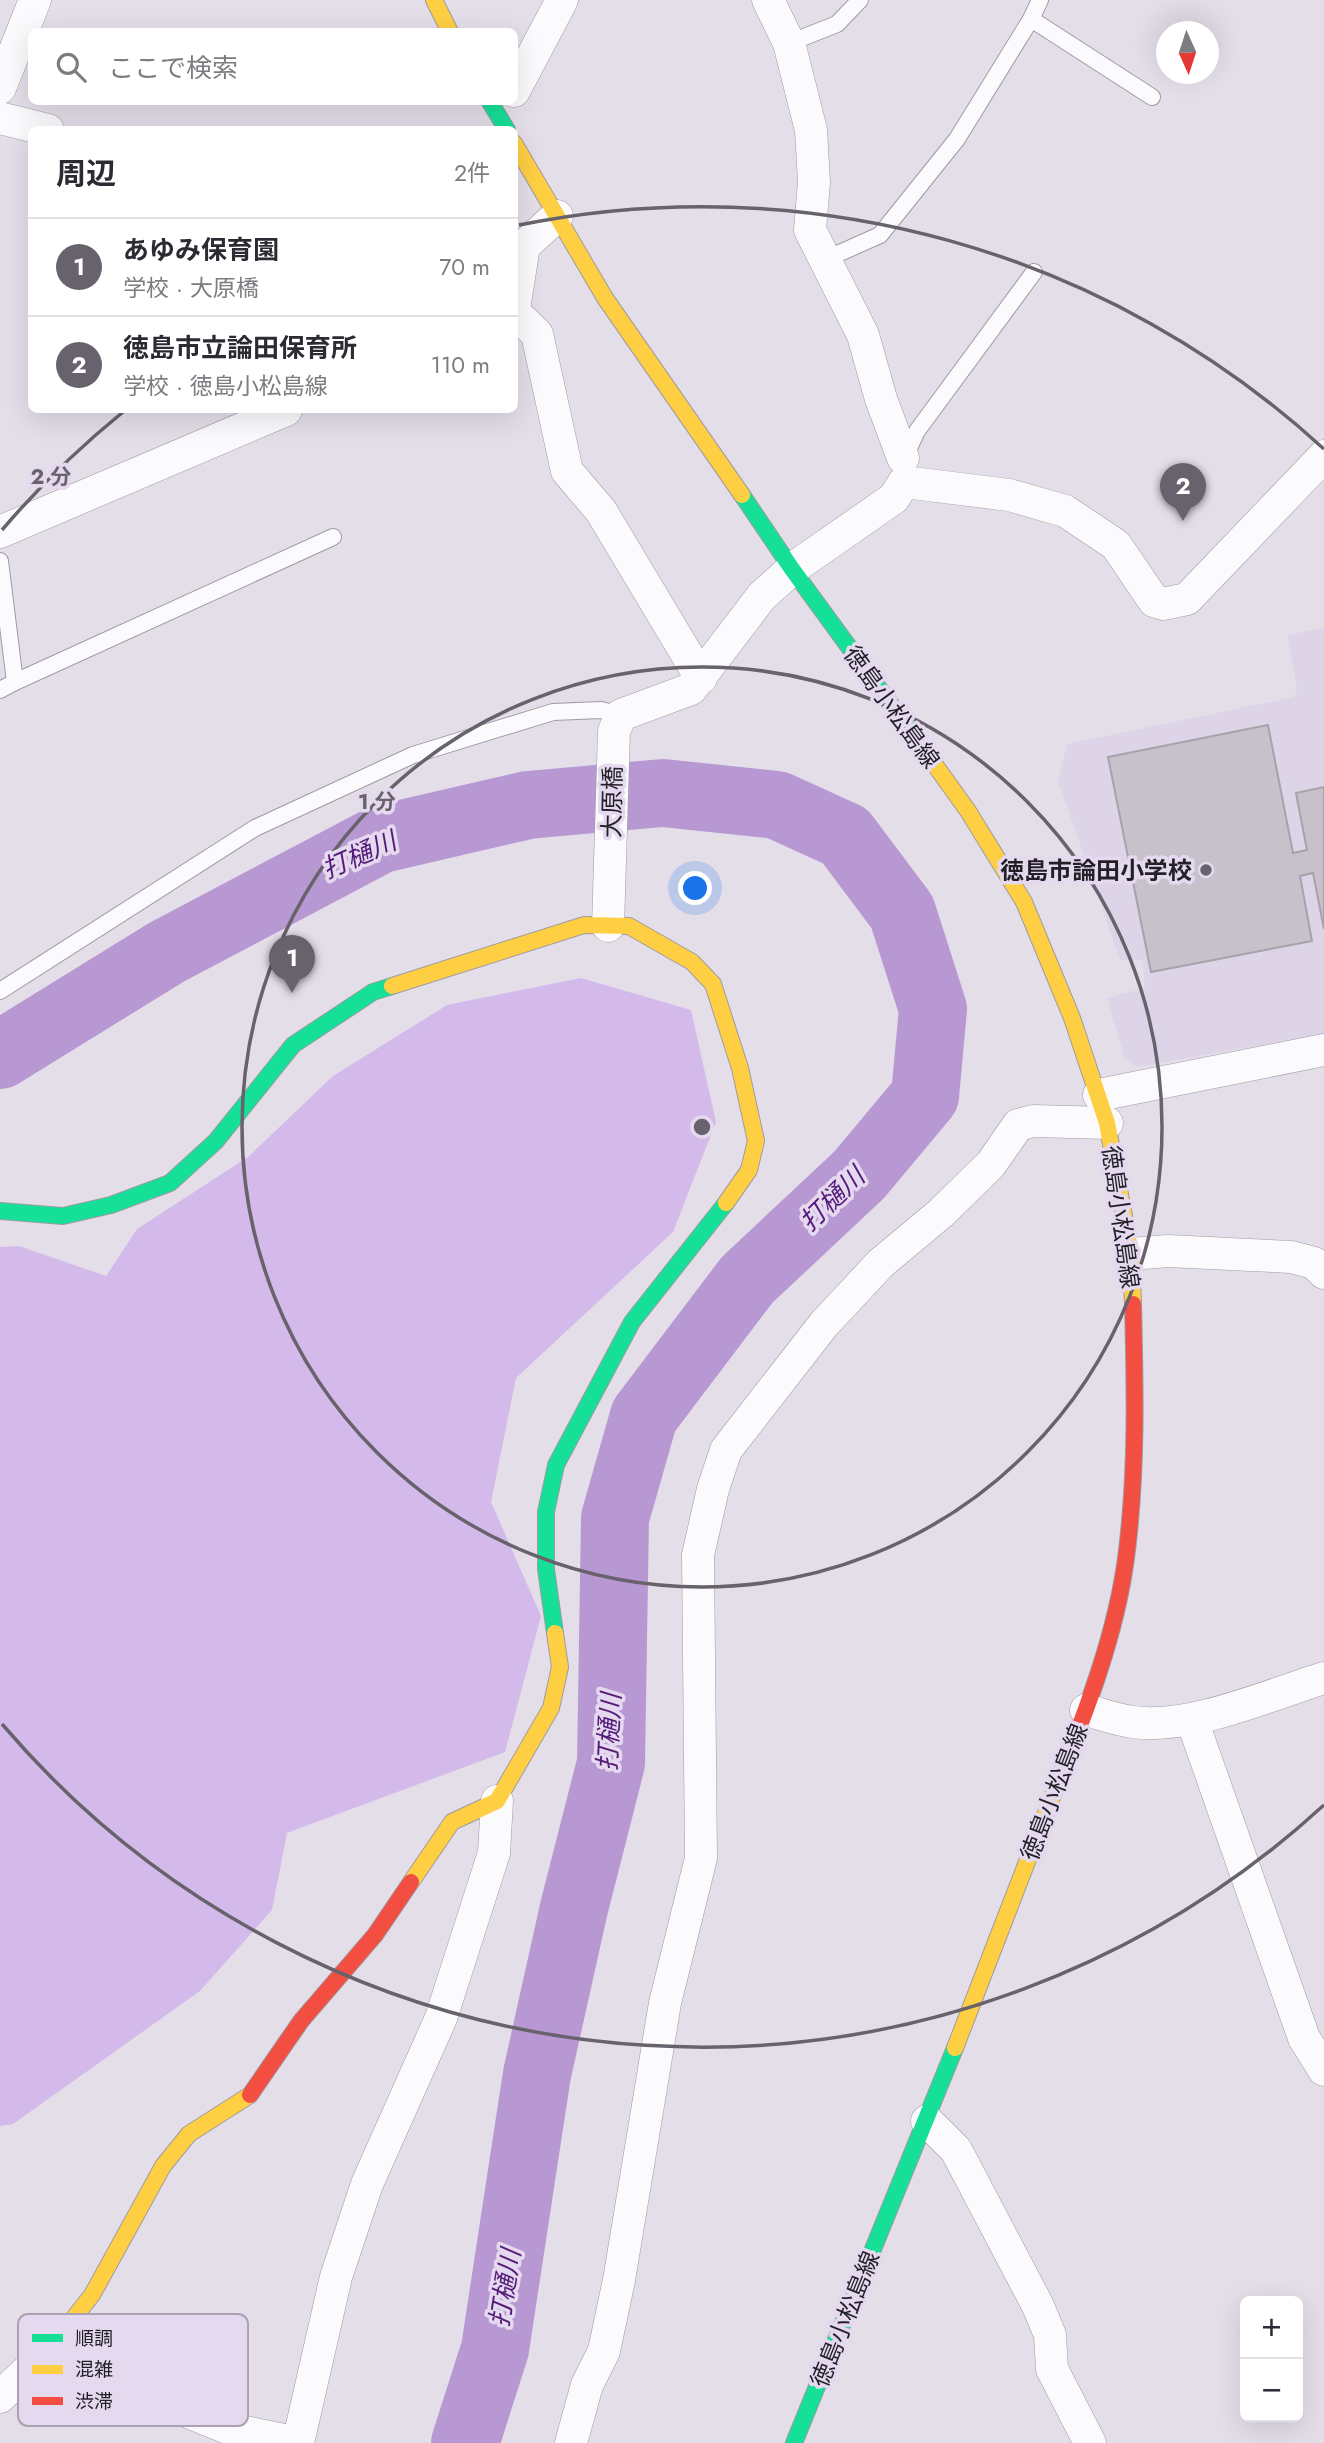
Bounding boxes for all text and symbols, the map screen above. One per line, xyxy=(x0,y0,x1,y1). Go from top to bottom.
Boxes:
north arrow xyxy=(1156,21,1219,84)
search box xyxy=(28,28,518,105)
icon: search xyxy=(52,48,90,86)
text: ここで検索 xyxy=(108,49,238,87)
text: 周辺 xyxy=(56,152,116,195)
text: 2件 xyxy=(454,156,490,190)
text: あゆみ保育園 xyxy=(123,231,279,269)
text: 1 xyxy=(73,250,85,284)
text: 70 m xyxy=(439,250,490,284)
text: 学校 · 大原橋 xyxy=(123,271,259,305)
text: 徳島市立論田保育所 xyxy=(123,329,357,367)
text: 2 xyxy=(71,348,87,382)
text: 110 m xyxy=(431,348,490,382)
text: 学校 · 徳島小松島線 xyxy=(123,369,328,403)
text: 2 分 xyxy=(30,462,72,492)
pin: 2 xyxy=(1160,463,1206,521)
street label: 徳島小松島線 xyxy=(836,638,948,776)
street label: 大原橋 xyxy=(594,766,630,838)
text: 1 分 xyxy=(358,787,396,817)
water label: 打樋川 xyxy=(316,821,405,888)
place label: 徳島市論田小学校 xyxy=(1000,853,1192,888)
marker: 徳島市論田小学校 xyxy=(1198,862,1214,878)
your location xyxy=(678,871,712,905)
pin: 1 xyxy=(269,935,315,993)
centre of rings xyxy=(690,1115,714,1139)
street label: 徳島小松島線 xyxy=(1094,1143,1148,1291)
water label: 打樋川 xyxy=(791,1156,875,1240)
water label: 打樋川 xyxy=(588,1689,630,1772)
street label: 徳島小松島線 xyxy=(1012,1719,1096,1865)
water label: 打樋川 xyxy=(480,2244,530,2329)
street label: 徳島小松島線 xyxy=(802,2246,888,2392)
map controls xyxy=(1240,2296,1303,2422)
button: + xyxy=(1240,2296,1303,2359)
legend xyxy=(18,2314,248,2426)
text: 順調 xyxy=(75,2325,113,2352)
text: 混雑 xyxy=(75,2356,113,2383)
button: − xyxy=(1240,2359,1303,2422)
text: 渋滞 xyxy=(75,2388,113,2415)

